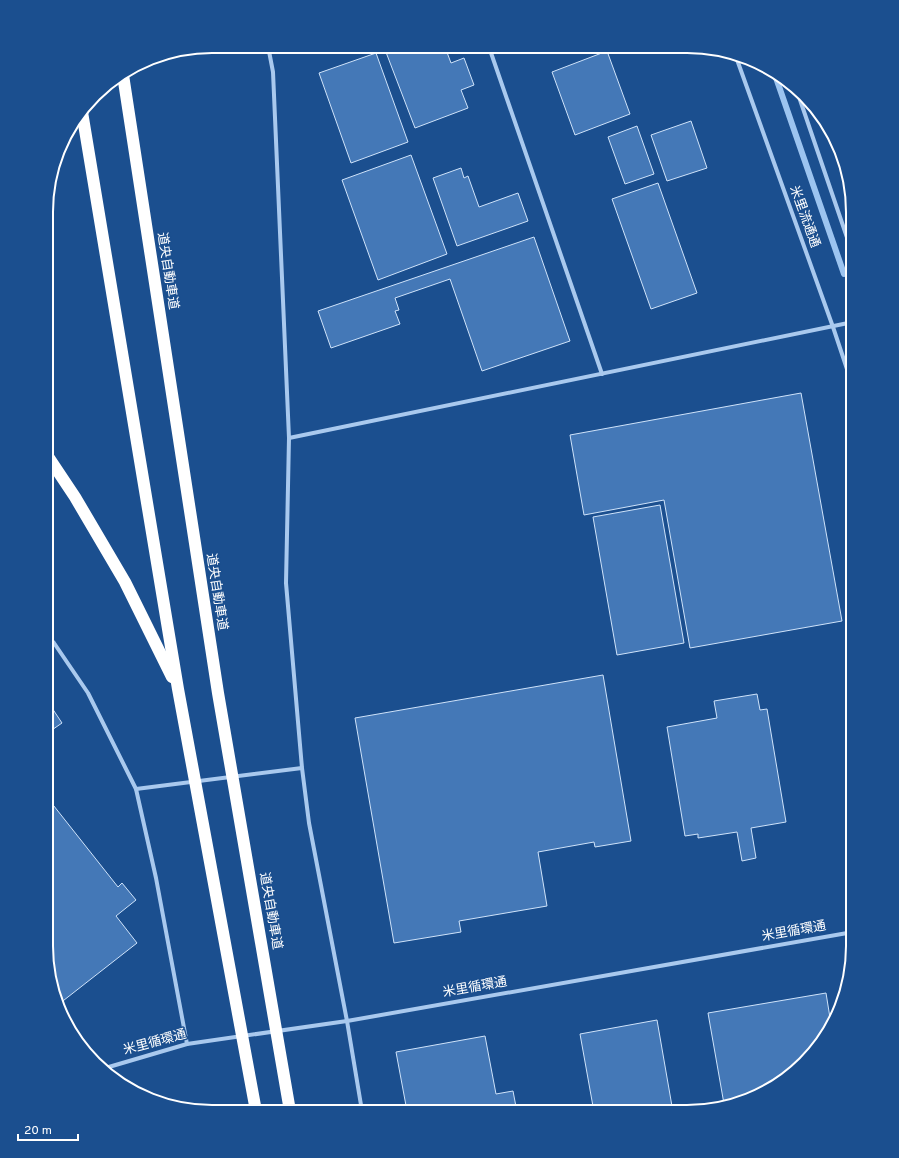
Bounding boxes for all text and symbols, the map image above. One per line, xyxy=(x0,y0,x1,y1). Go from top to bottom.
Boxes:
street label: 米里流通通 xyxy=(785,184,823,250)
street label: 道央自動車道 xyxy=(153,231,181,311)
street label: 道央自動車道 xyxy=(202,552,230,632)
street label: 道央自動車道 xyxy=(255,871,285,951)
street label: 米里循環通 xyxy=(761,918,827,946)
street label: 米里循環通 xyxy=(442,974,508,1002)
street label: 米里循環通 xyxy=(122,1027,188,1059)
scale bar xyxy=(18,1116,78,1142)
text: 20 m xyxy=(24,1123,52,1139)

